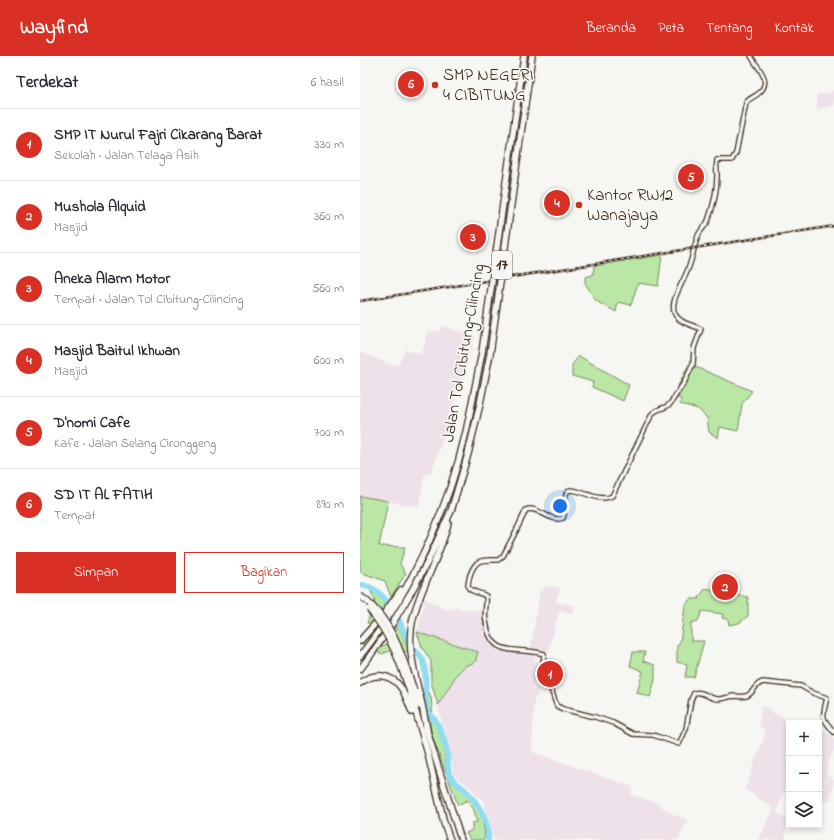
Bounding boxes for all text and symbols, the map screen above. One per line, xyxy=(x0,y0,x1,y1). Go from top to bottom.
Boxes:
text: Wayfind xyxy=(20,15,88,42)
text: Beranda xyxy=(586,18,636,39)
text: Peta xyxy=(658,18,684,39)
text: Tentang xyxy=(706,18,753,39)
text: Kontak xyxy=(775,18,814,39)
place label: SMP NEGERI 4 CIBITUNG xyxy=(443,63,533,108)
pin: 6 xyxy=(398,69,424,99)
text: Terdekat xyxy=(16,70,78,95)
text: 6 hasil xyxy=(311,73,344,92)
marker: SMP NEGERI 4 CIBITUNG xyxy=(430,80,440,90)
text: SMP IT Nurul Fajri Cikarang Barat xyxy=(54,124,262,146)
text: 1 xyxy=(27,135,31,154)
text: 330 m xyxy=(314,135,344,154)
text: Sekolah · Jalan Telaga Asih xyxy=(54,146,199,165)
pin: 5 xyxy=(678,162,704,192)
place label: Kantor RW12 Wanajaya xyxy=(587,183,673,229)
pin: 4 xyxy=(544,188,570,218)
text: Mushola Alquid xyxy=(54,196,146,218)
marker: Kantor RW12 Wanajaya xyxy=(574,200,584,210)
text: 2 xyxy=(26,207,32,226)
text: 360 m xyxy=(314,207,344,226)
text: Masjid xyxy=(54,218,88,237)
pin: 3 xyxy=(460,222,486,252)
road number: 17 xyxy=(492,251,512,279)
street label: Jalan Tol Cibitung–Cilincing xyxy=(436,262,494,445)
text: Aneka Alarm Motor xyxy=(54,268,170,290)
text: 3 xyxy=(26,279,32,298)
text: 560 m xyxy=(312,279,344,298)
text: Tempat · Jalan Tol Cibitung–Cilincing xyxy=(54,290,243,309)
text: Masjid Baitul Ikhwan xyxy=(54,340,180,362)
text: 4 xyxy=(26,351,32,370)
text: 600 m xyxy=(314,351,344,370)
text: Masjid xyxy=(54,362,88,381)
text: D'nomi Cafe xyxy=(54,412,130,434)
text: 5 xyxy=(25,423,33,442)
text: 700 m xyxy=(314,423,344,442)
text: Kafe · Jalan Selang Cironggeng xyxy=(54,434,216,453)
text: SD IT AL FATIH xyxy=(54,484,153,506)
text: 6 xyxy=(26,495,32,514)
text: 890 m xyxy=(316,495,344,514)
your location xyxy=(550,496,570,516)
text: Tempat xyxy=(54,506,96,525)
button: Simpan xyxy=(16,552,176,593)
button: Bagikan xyxy=(184,552,344,593)
pin: 2 xyxy=(712,572,738,602)
pin: 1 xyxy=(537,659,563,689)
map controls xyxy=(786,720,822,828)
button: + xyxy=(786,720,822,756)
button: − xyxy=(786,756,822,792)
button: layers xyxy=(786,792,822,828)

